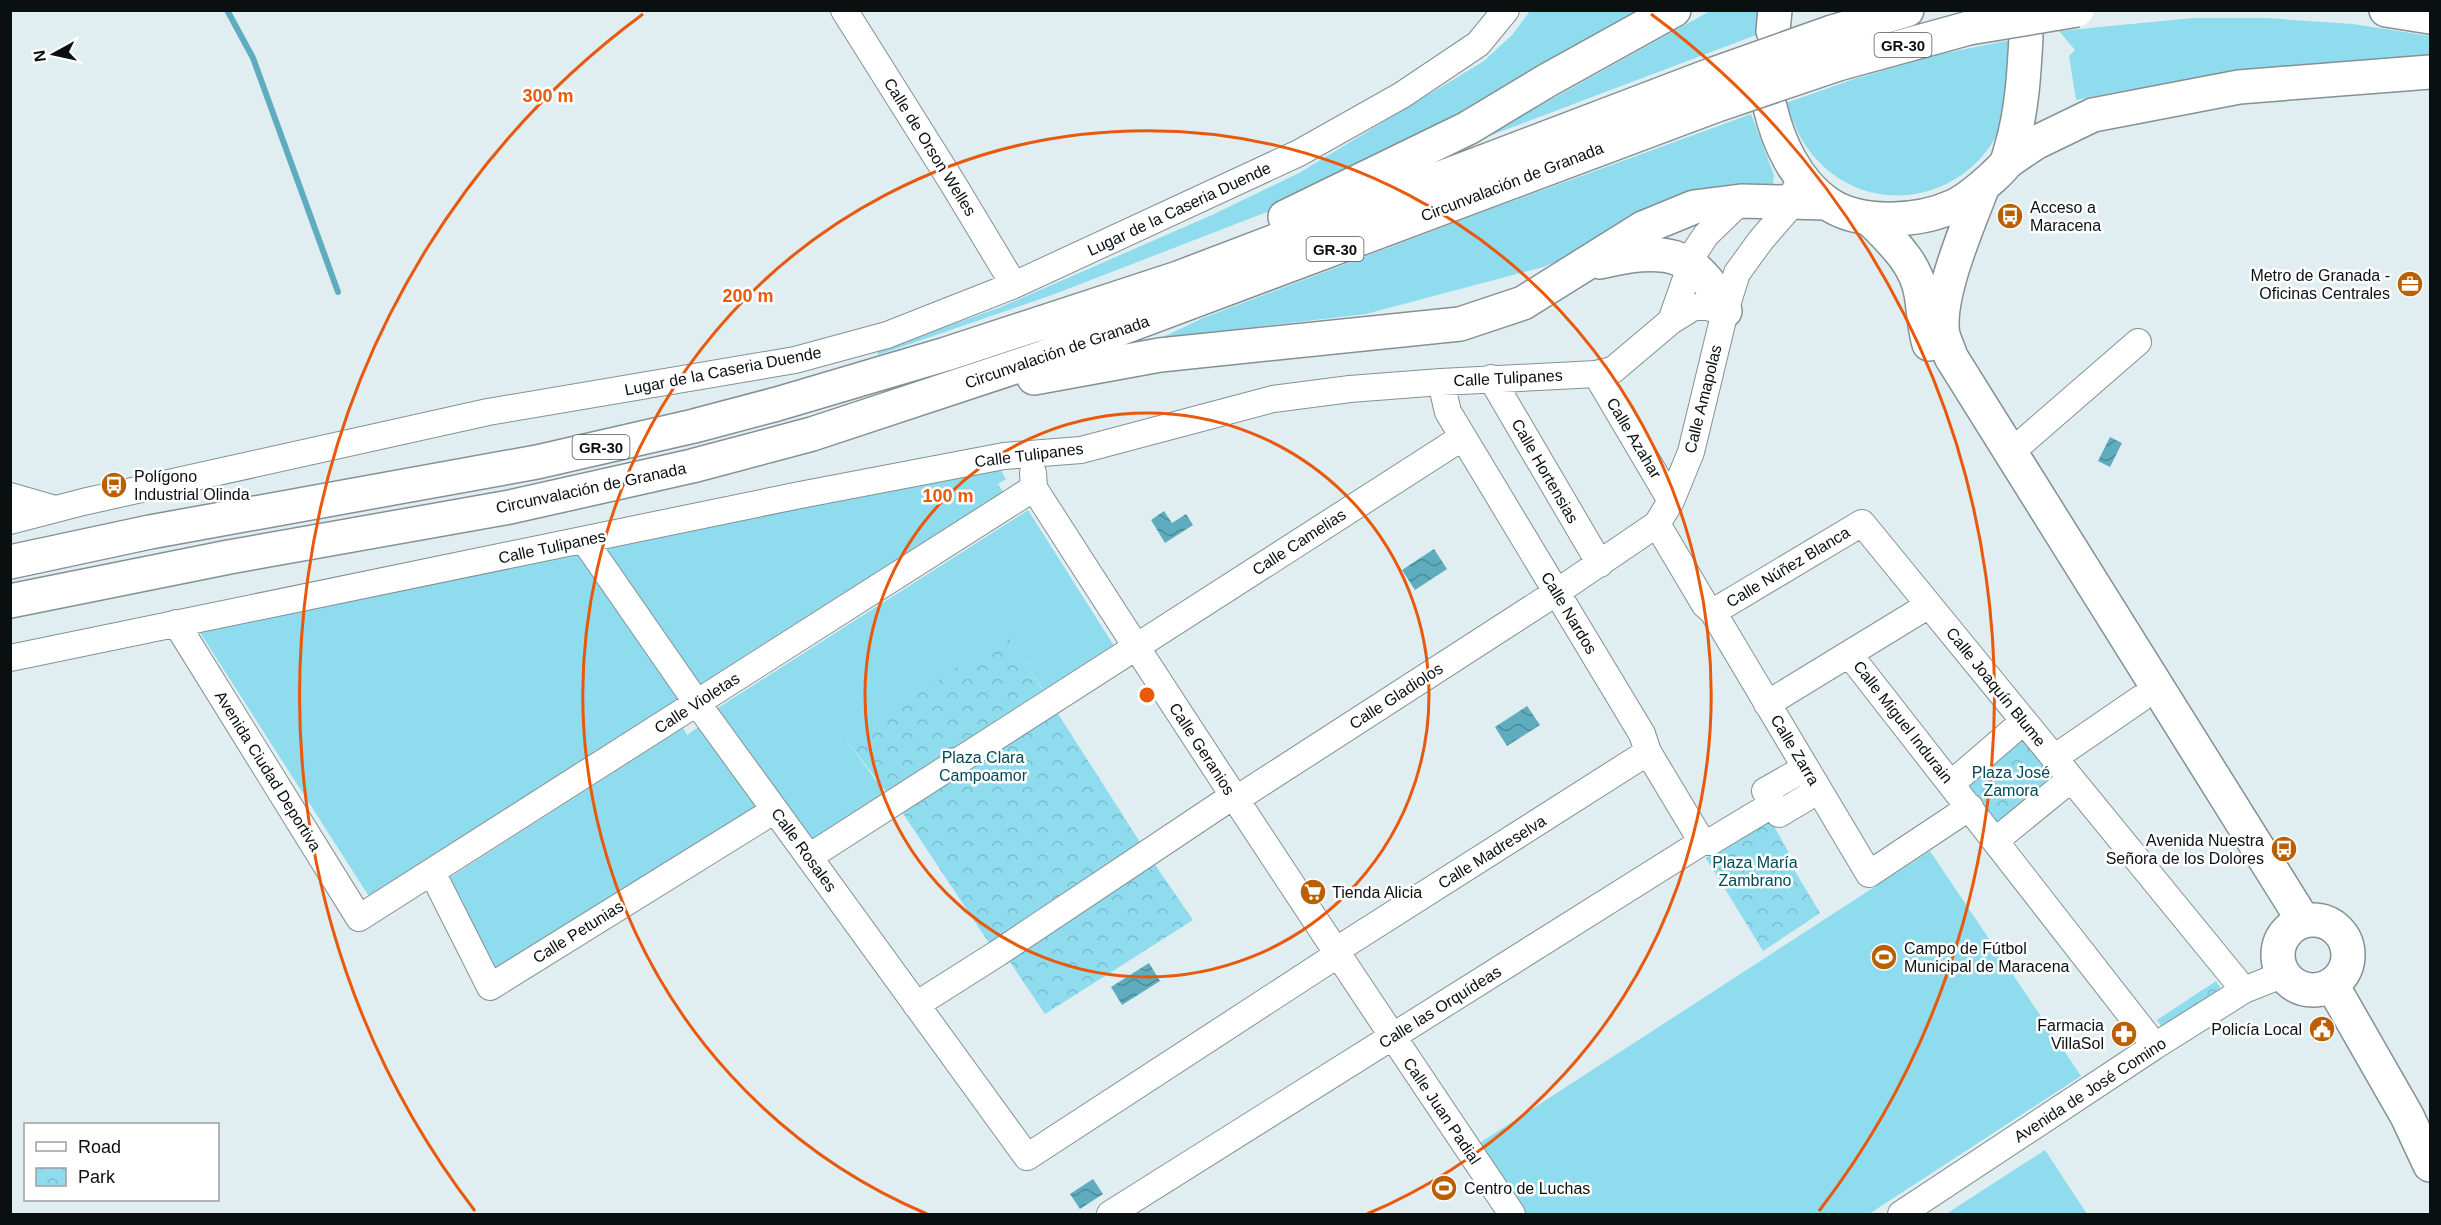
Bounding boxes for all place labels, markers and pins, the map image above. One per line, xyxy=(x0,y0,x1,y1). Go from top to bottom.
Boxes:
place label: Acceso a Maracena xyxy=(2030,199,2101,234)
bus stop icon: Acceso a Maracena xyxy=(1995,201,2025,231)
place label: Metro de Granada - Oficinas Centrales xyxy=(2250,267,2390,302)
office icon: Metro de Granada - Oficinas Centrales xyxy=(2395,269,2425,299)
place label: Polígono Industrial Olinda xyxy=(134,468,250,503)
bus stop icon: Polígono Industrial Olinda xyxy=(99,470,129,500)
centre of rings xyxy=(1137,685,1157,705)
place label: Avenida Nuestra Señora de los Dolores xyxy=(2106,832,2264,867)
bus stop icon: Avenida Nuestra Señora de los Dolores xyxy=(2269,834,2299,864)
supermarket icon: Tienda Alicia xyxy=(1298,877,1328,907)
place label: Tienda Alicia xyxy=(1332,884,1422,901)
place label: Campo de Fútbol Municipal de Maracena xyxy=(1904,940,2070,975)
sports icon: Campo de Fútbol Municipal de Maracena xyxy=(1869,942,1899,972)
public building icon: Policía Local xyxy=(2307,1014,2337,1044)
place label: Farmacia VillaSol xyxy=(2037,1017,2104,1052)
pharmacy icon: Farmacia VillaSol xyxy=(2109,1019,2139,1049)
place label: Policía Local xyxy=(2211,1021,2302,1038)
sports icon: Centro de Luchas xyxy=(1429,1173,1459,1203)
place label: Centro de Luchas xyxy=(1464,1180,1590,1197)

